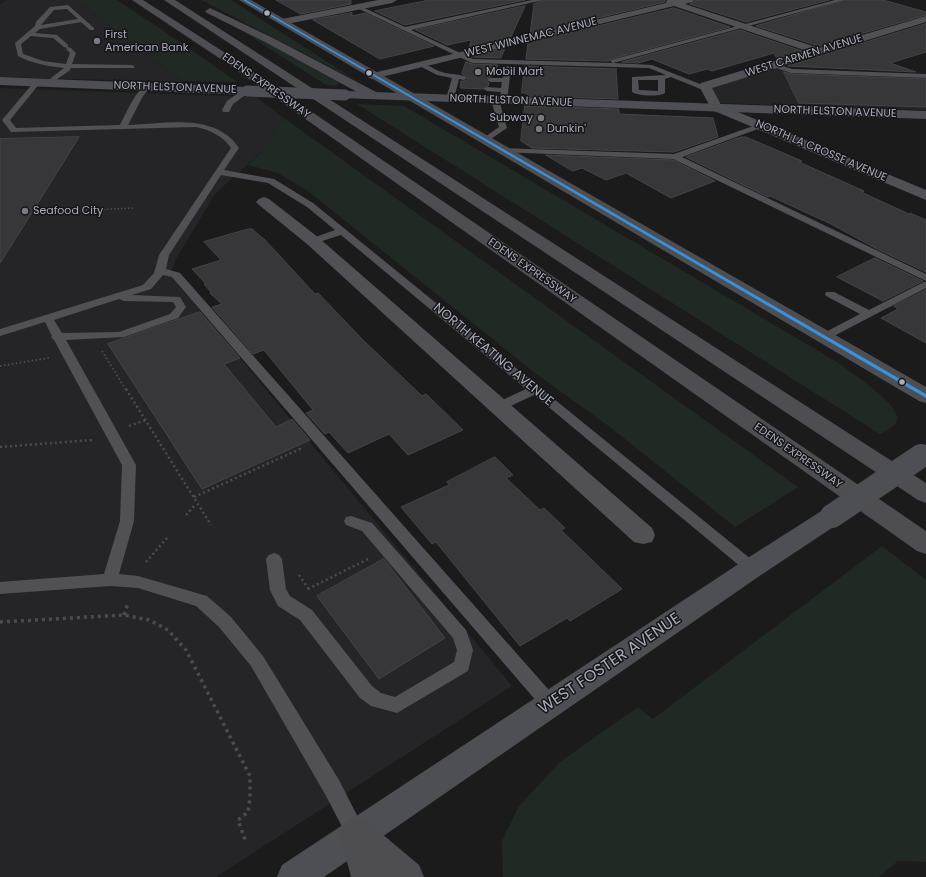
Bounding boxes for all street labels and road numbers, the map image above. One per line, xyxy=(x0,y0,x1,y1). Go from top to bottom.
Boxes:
street label: WEST WINNEMAC AVENUE xyxy=(463,15,599,61)
street label: WEST CARMEN AVENUE xyxy=(744,32,864,80)
street label: EDENS EXPRESSWAY xyxy=(219,51,313,121)
street label: NORTH ELSTON AVENUE xyxy=(113,79,237,97)
street label: NORTH ELSTON AVENUE xyxy=(449,92,573,110)
street label: NORTH ELSTON AVENUE xyxy=(773,103,897,121)
street label: NORTH LA CROSSE AVENUE xyxy=(753,117,889,185)
street label: EDENS EXPRESSWAY xyxy=(485,236,579,306)
street label: NORTH KEATING AVENUE xyxy=(430,300,556,410)
street label: EDENS EXPRESSWAY xyxy=(751,421,845,491)
street label: WEST FOSTER AVENUE xyxy=(535,609,685,719)

